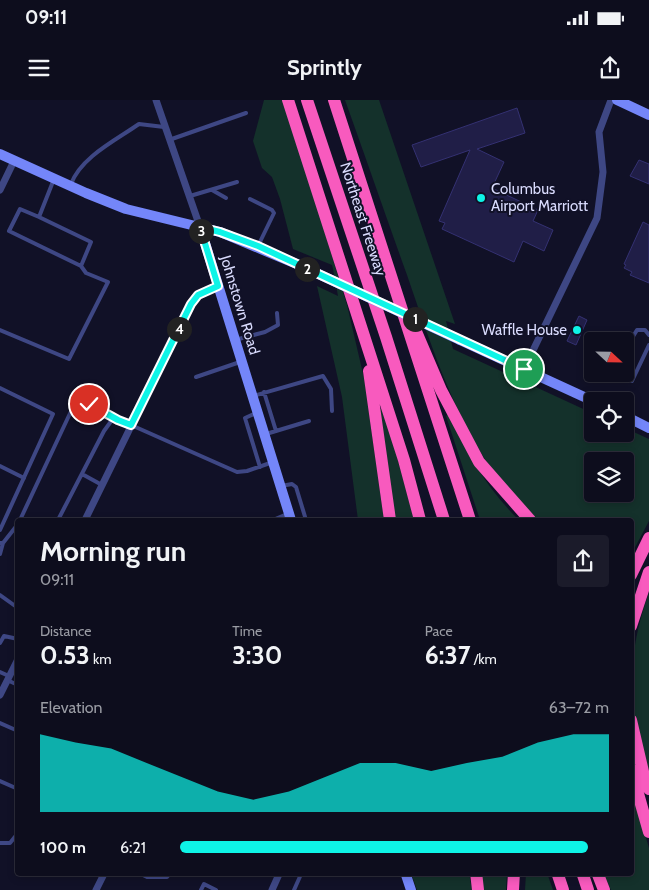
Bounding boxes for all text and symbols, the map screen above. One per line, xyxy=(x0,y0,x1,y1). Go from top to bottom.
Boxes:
text: 09:11 xyxy=(25,6,67,29)
icon: menu xyxy=(25,54,53,82)
text: Sprintly xyxy=(287,54,362,81)
icon: share xyxy=(596,54,624,82)
street label: Northeast Freeway xyxy=(336,160,390,278)
place label: Columbus Airport Marriott xyxy=(491,180,588,215)
marker: Columbus Airport Marriott xyxy=(475,192,487,204)
pin: 3 xyxy=(188,218,214,244)
text: 3 xyxy=(198,222,205,240)
street label: Johnstown Road xyxy=(216,252,264,357)
pin: 2 xyxy=(294,256,320,282)
text: 2 xyxy=(304,260,311,278)
pin: 1 xyxy=(402,306,428,332)
text: 1 xyxy=(413,310,418,328)
pin: 4 xyxy=(166,316,192,342)
text: 4 xyxy=(175,320,184,338)
place label: Waffle House xyxy=(481,321,567,339)
marker: Waffle House xyxy=(571,324,583,336)
north arrow xyxy=(584,332,634,382)
map controls xyxy=(584,332,634,502)
pin xyxy=(503,348,545,390)
icon: arrive xyxy=(510,355,538,383)
pin xyxy=(68,383,110,425)
icon: check xyxy=(75,390,103,418)
button: locate xyxy=(584,392,634,442)
button: layers xyxy=(584,452,634,502)
text: Morning run xyxy=(40,534,186,568)
button: share xyxy=(557,535,609,587)
text: 09:11 xyxy=(40,570,74,589)
text: Distance xyxy=(40,622,92,640)
text: Time xyxy=(232,622,262,640)
text: Pace xyxy=(425,622,453,640)
text: 0.53 xyxy=(40,640,90,670)
text: 3:30 xyxy=(232,640,282,670)
text: 6:37 xyxy=(425,640,470,670)
text: km xyxy=(90,650,112,668)
text: /km xyxy=(470,650,497,668)
text: Elevation xyxy=(40,698,103,717)
text: 63–72 m xyxy=(549,698,609,717)
text: 100 m xyxy=(40,838,86,857)
text: 6:21 xyxy=(120,838,146,857)

